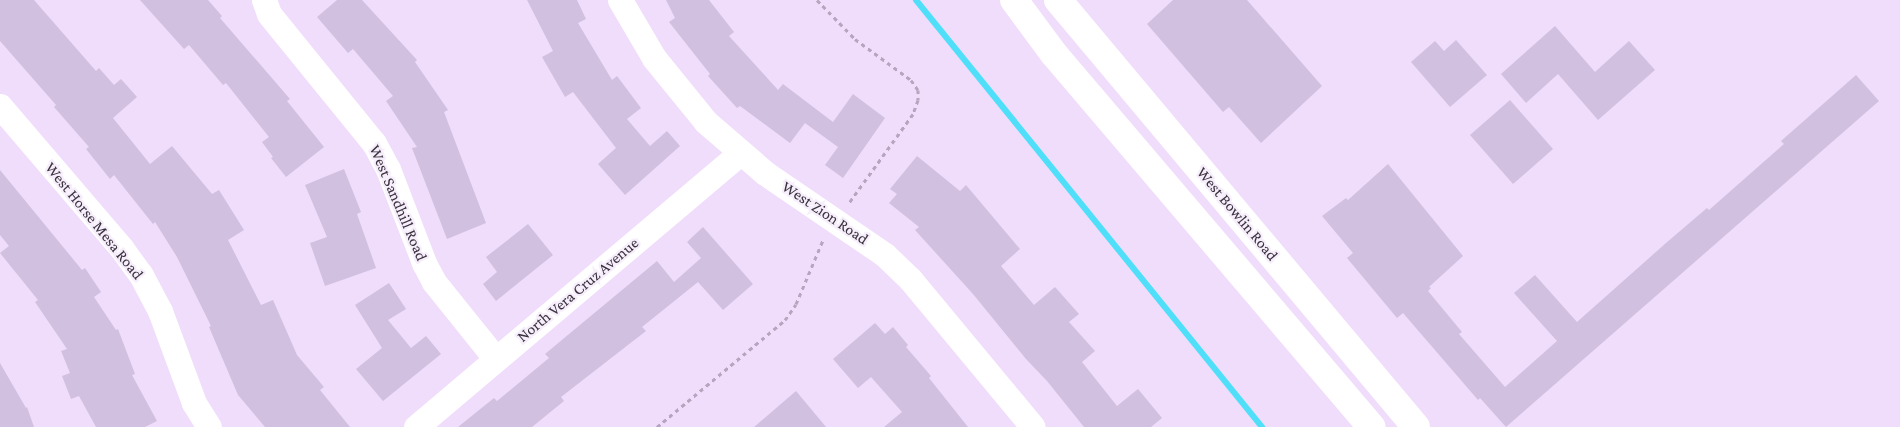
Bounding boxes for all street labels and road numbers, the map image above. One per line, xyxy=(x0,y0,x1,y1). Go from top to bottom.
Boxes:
street label: West Sandhill Road xyxy=(365,142,431,264)
street label: West Horse Mesa Road xyxy=(41,158,147,284)
street label: West Bowlin Road xyxy=(1192,163,1282,265)
street label: West Zion Road xyxy=(778,177,872,249)
street label: North Vera Cruz Avenue xyxy=(513,234,643,346)

